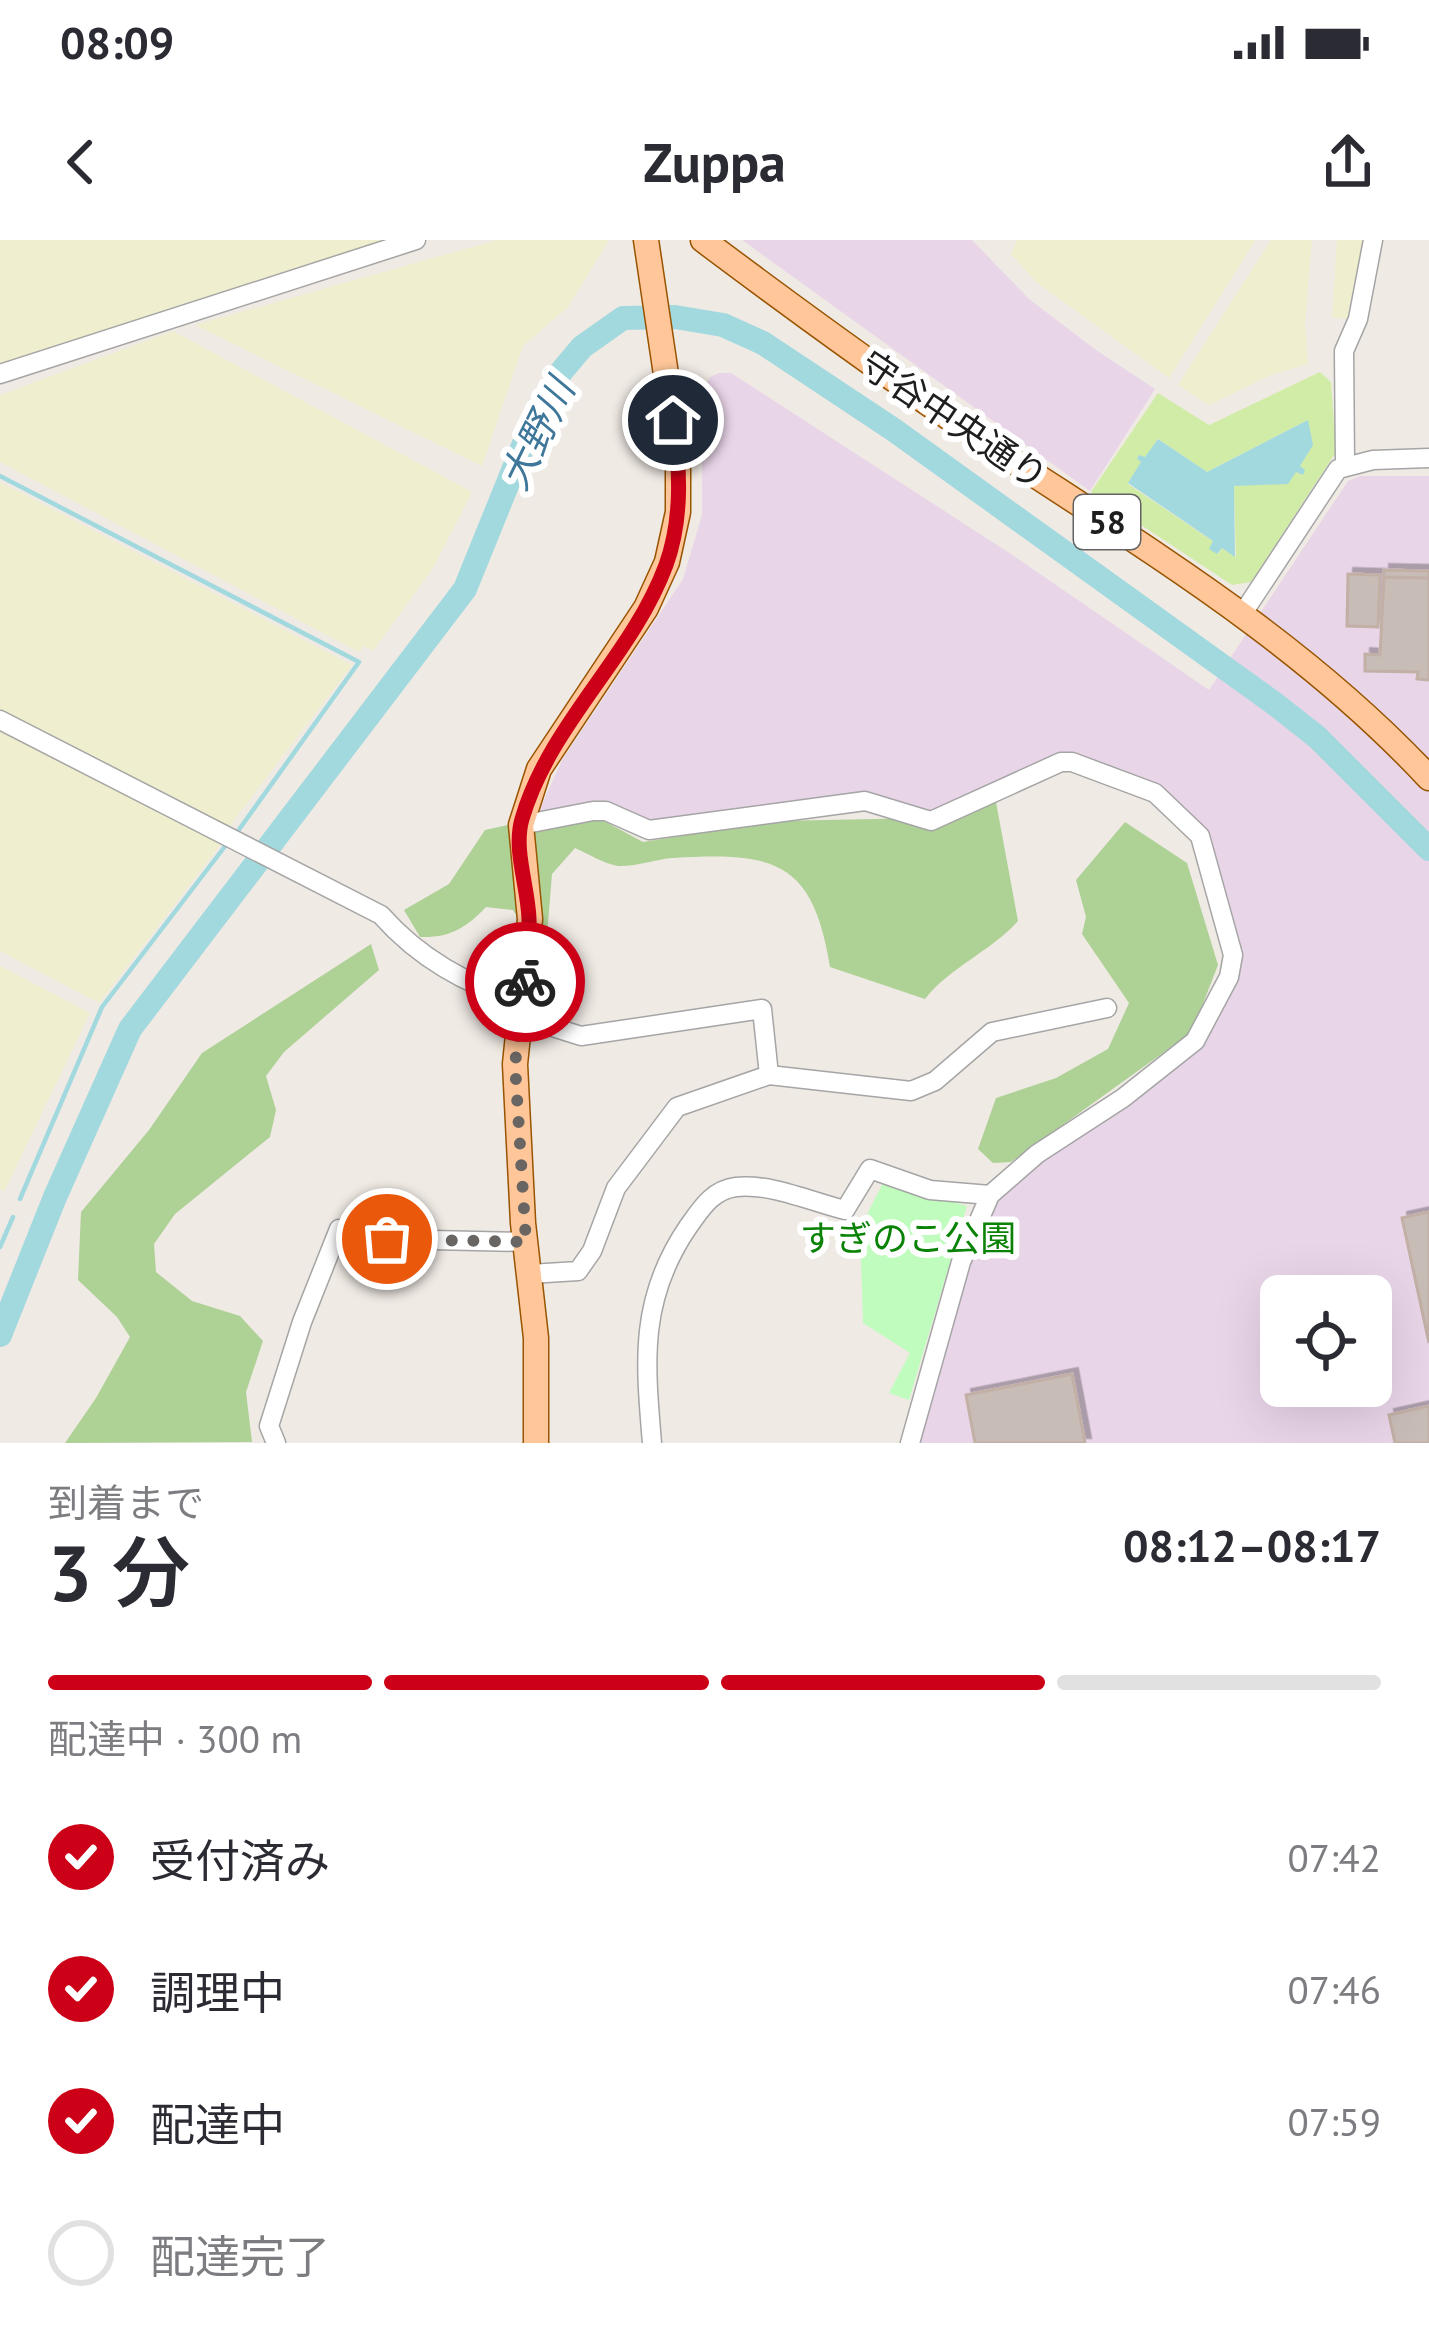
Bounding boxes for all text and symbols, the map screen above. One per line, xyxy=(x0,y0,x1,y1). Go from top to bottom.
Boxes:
text: 08:09 xyxy=(60,13,174,71)
text: Zuppa xyxy=(643,127,786,197)
icon: back xyxy=(48,129,114,195)
icon: share xyxy=(1315,129,1381,195)
street label: 守谷中央通り xyxy=(852,340,1057,499)
water label: 大野川 xyxy=(488,366,587,498)
pin xyxy=(622,369,724,471)
icon: home xyxy=(640,387,706,453)
road number: 58 xyxy=(1074,495,1140,549)
courier xyxy=(465,922,585,1042)
icon: bike xyxy=(492,949,558,1015)
pin xyxy=(336,1188,438,1290)
icon: bag xyxy=(354,1206,420,1272)
park label: すぎのこ公園 xyxy=(800,1214,1016,1261)
map controls xyxy=(1260,1275,1392,1407)
button: locate xyxy=(1260,1275,1392,1407)
text: 到着まで xyxy=(48,1477,204,1528)
text: 08:12–08:17 xyxy=(1123,1516,1381,1574)
text: 3 分 xyxy=(48,1522,190,1623)
text: 配達中 · 300 m xyxy=(48,1713,302,1764)
icon: check xyxy=(48,1824,114,1890)
text: 受付済み xyxy=(150,1831,330,1889)
text: 07:42 xyxy=(1287,1832,1381,1883)
icon: check xyxy=(48,1956,114,2022)
text: 調理中 xyxy=(150,1963,285,2021)
text: 07:46 xyxy=(1287,1964,1381,2015)
icon: check xyxy=(48,2088,114,2154)
text: 配達中 xyxy=(150,2095,285,2153)
text: 07:59 xyxy=(1287,2096,1381,2147)
text: 配達完了 xyxy=(150,2227,330,2285)

